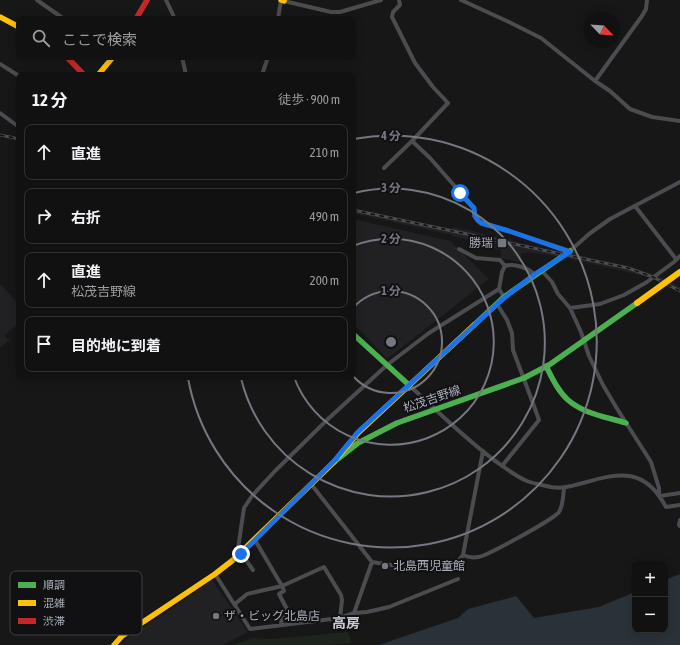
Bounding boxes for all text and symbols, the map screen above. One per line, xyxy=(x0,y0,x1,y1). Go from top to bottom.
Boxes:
north arrow xyxy=(584,12,620,48)
search box xyxy=(16,16,356,60)
icon: search xyxy=(30,27,52,49)
text: ここで検索 xyxy=(62,31,137,48)
text: 12 分 xyxy=(32,90,67,110)
text: 徒歩 · 900 m xyxy=(278,92,340,107)
text: 4 分 xyxy=(380,129,401,143)
icon: ahead xyxy=(33,141,55,163)
text: 直進 xyxy=(71,145,101,162)
text: 210 m xyxy=(310,145,339,160)
text: 3 分 xyxy=(381,181,401,195)
route start xyxy=(451,184,469,202)
icon: right xyxy=(33,205,55,227)
text: 右折 xyxy=(71,209,101,226)
text: 490 m xyxy=(310,209,339,224)
text: 2 分 xyxy=(381,232,401,246)
place label: 勝瑞 xyxy=(469,236,493,250)
marker: 勝瑞 xyxy=(496,237,508,249)
text: 直進 xyxy=(71,263,101,280)
icon: ahead xyxy=(33,269,55,291)
text: 200 m xyxy=(310,273,339,288)
text: 松茂吉野線 xyxy=(71,284,136,299)
text: 1 分 xyxy=(381,284,401,298)
icon: arrive xyxy=(33,333,55,355)
centre of rings xyxy=(384,335,398,349)
text: 目的地に到着 xyxy=(71,337,161,354)
street label: 松茂吉野線 xyxy=(401,383,463,415)
route end xyxy=(232,545,250,563)
place label: 北島西児童館 xyxy=(393,559,465,573)
marker: 北島西児童館 xyxy=(380,561,390,571)
map controls xyxy=(632,561,668,633)
button: + xyxy=(632,561,668,597)
legend xyxy=(10,571,142,635)
text: 順調 xyxy=(43,579,65,591)
text: 混雑 xyxy=(43,597,65,609)
button: − xyxy=(632,597,668,633)
place label: ザ・ビッグ北島店 xyxy=(224,609,320,623)
marker: ザ・ビッグ北島店 xyxy=(211,611,221,621)
text: 渋滞 xyxy=(43,615,65,627)
district label: 高房 xyxy=(332,615,360,631)

